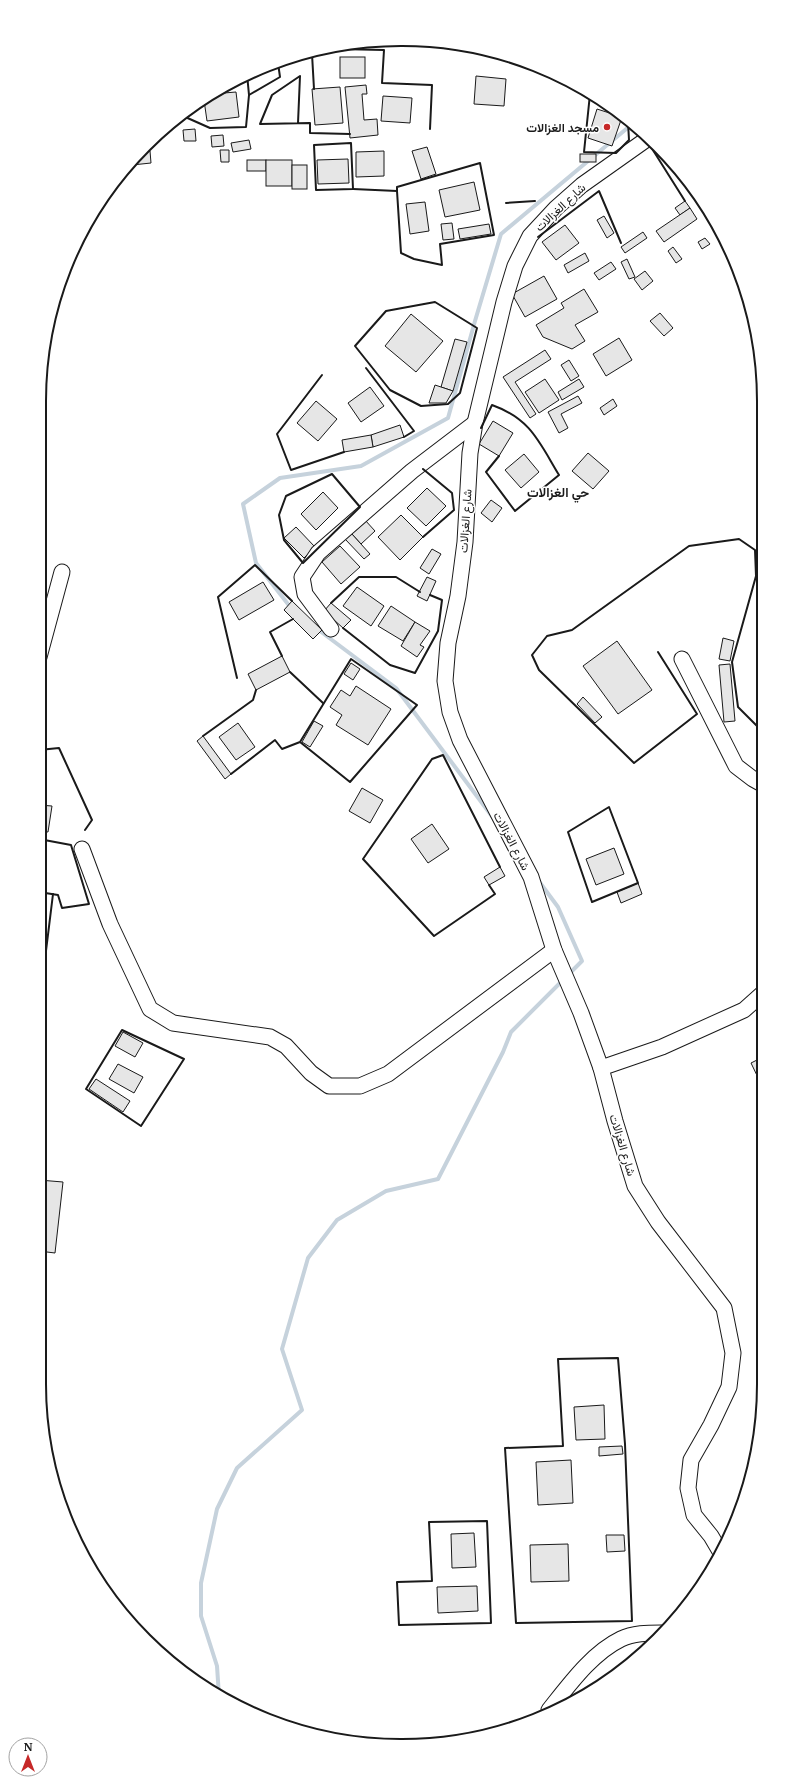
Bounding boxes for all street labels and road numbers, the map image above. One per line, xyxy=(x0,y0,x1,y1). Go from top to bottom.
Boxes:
street label: شارع الغزالات xyxy=(531,180,590,236)
street label: شارع الغزالات xyxy=(455,489,477,554)
street label: شارع الغزالات xyxy=(489,809,534,874)
street label: شارع الغزالات xyxy=(605,1112,640,1178)

